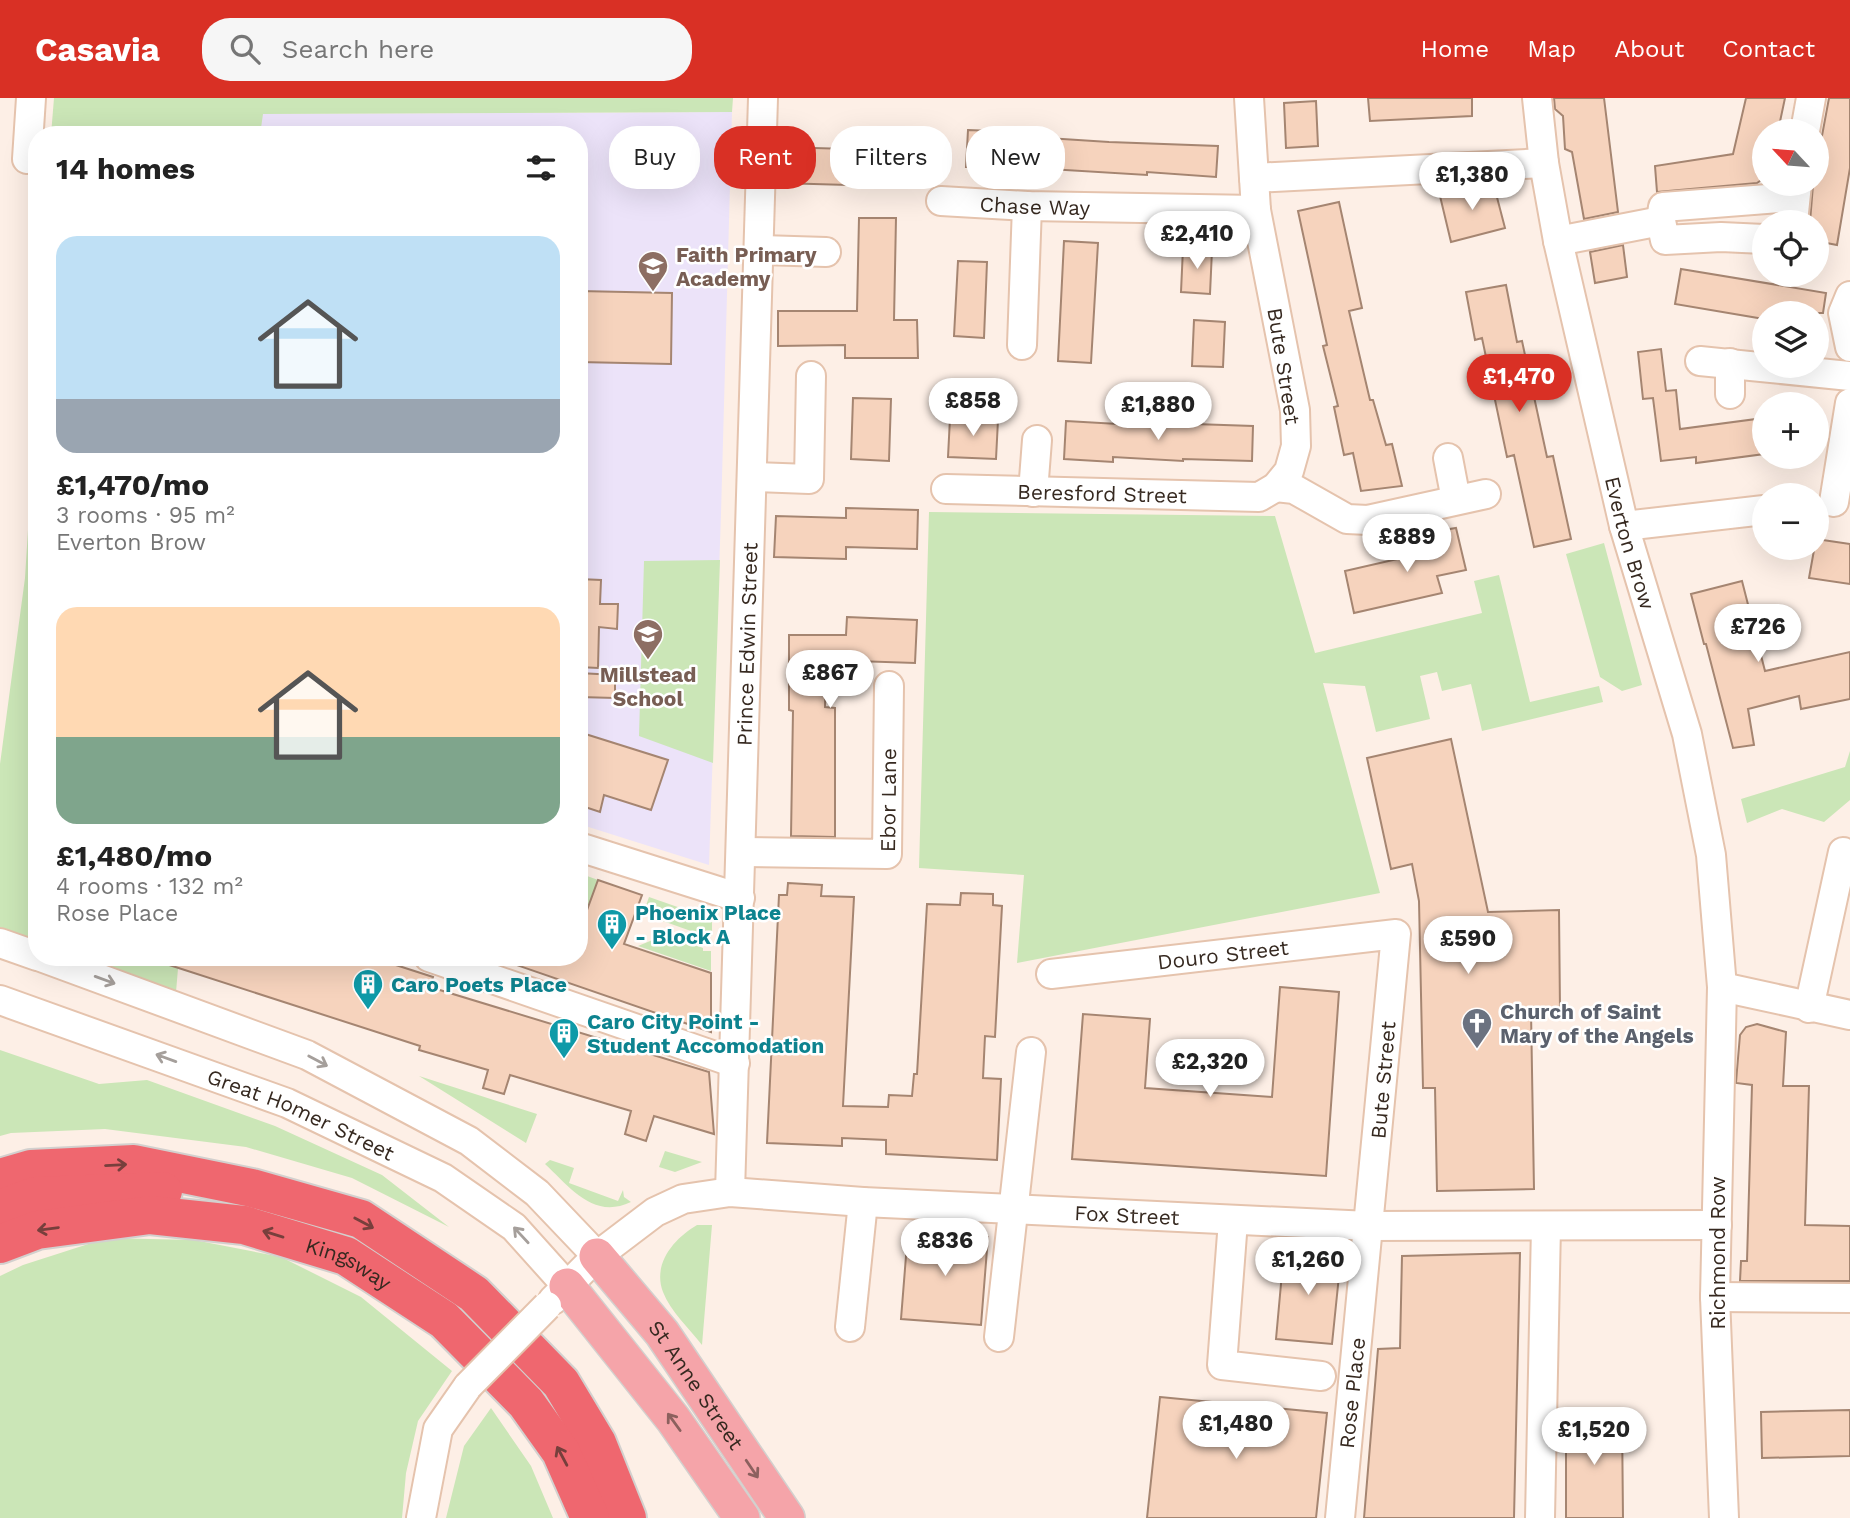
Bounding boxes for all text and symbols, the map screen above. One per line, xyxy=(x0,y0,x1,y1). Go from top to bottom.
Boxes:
search box xyxy=(202,18,692,81)
text: Casavia xyxy=(35,30,160,69)
icon: search xyxy=(226,30,264,68)
text: Search here xyxy=(282,34,434,64)
text: Home xyxy=(1421,35,1489,63)
text: Map xyxy=(1527,35,1576,63)
text: About xyxy=(1614,35,1684,63)
text: Contact xyxy=(1722,35,1815,63)
north arrow xyxy=(1752,119,1829,196)
map controls xyxy=(1752,119,1829,560)
chip: Buy xyxy=(609,126,700,189)
chip: Rent xyxy=(714,126,816,189)
chip: Filters xyxy=(830,126,952,189)
chip: New xyxy=(966,126,1065,189)
icon: filters xyxy=(522,149,560,187)
text: 14 homes xyxy=(56,151,195,186)
pin: £1,380 xyxy=(1415,152,1529,212)
text: £1,380 xyxy=(1435,161,1509,188)
street label: Chase Way xyxy=(979,191,1091,220)
button: locate xyxy=(1752,210,1829,287)
pin: £2,410 xyxy=(1140,212,1254,271)
text: £2,410 xyxy=(1160,220,1234,247)
place label: Faith Primary Academy xyxy=(676,242,817,291)
school or university icon: Faith Primary Academy xyxy=(636,249,670,293)
icon: home xyxy=(245,281,371,407)
button: layers xyxy=(1752,301,1829,378)
street label: Bute Street xyxy=(1262,306,1306,426)
pin: £1,470 xyxy=(1462,354,1576,414)
text: £1,470 xyxy=(1483,363,1555,390)
pin: £858 xyxy=(932,378,1014,438)
pin: £1,880 xyxy=(1101,382,1215,442)
text: £858 xyxy=(945,387,1001,414)
text: £1,880 xyxy=(1121,391,1195,418)
button: + xyxy=(1752,392,1829,469)
text: £1,470/mo xyxy=(56,467,209,502)
street label: Everton Brow xyxy=(1600,474,1661,612)
street label: Beresford Street xyxy=(1017,478,1187,508)
button: − xyxy=(1752,483,1829,560)
text: 3 rooms · 95 m² xyxy=(56,502,235,529)
pin: £889 xyxy=(1366,514,1448,574)
text: £889 xyxy=(1378,523,1436,550)
text: Everton Brow xyxy=(56,529,206,556)
street label: Prince Edwin Street xyxy=(731,542,762,746)
pin: £726 xyxy=(1717,604,1799,664)
text: £726 xyxy=(1730,613,1786,640)
school or university icon: Millstead School xyxy=(631,617,665,661)
pin: £867 xyxy=(789,650,871,710)
icon: home xyxy=(245,652,371,778)
text: £867 xyxy=(802,659,858,686)
place label: Millstead School xyxy=(600,662,696,711)
street label: Ebor Lane xyxy=(875,748,901,852)
text: £1,480/mo xyxy=(56,838,212,873)
text: 4 rooms · 132 m² xyxy=(56,873,243,900)
text: Rose Place xyxy=(56,900,178,927)
place label: Phoenix Place - Block A xyxy=(635,900,781,949)
building icon: Phoenix Place - Block A xyxy=(595,907,629,951)
pin: £590 xyxy=(1427,916,1509,976)
text: £590 xyxy=(1440,925,1496,952)
street label: Douro Street xyxy=(1156,934,1290,974)
building icon: Caro Poets Place xyxy=(351,967,385,1011)
place label: Caro Poets Place xyxy=(391,972,567,997)
one-way arrow xyxy=(94,975,116,987)
place label: Church of Saint Mary of the Angels xyxy=(1500,999,1694,1048)
church icon: Church of Saint Mary of the Angels xyxy=(1460,1006,1494,1050)
place label: Caro City Point - Student Accomodation xyxy=(587,1009,824,1058)
building icon: Caro City Point - Student Accomodation xyxy=(547,1016,581,1060)
street label: Bute Street xyxy=(1365,1020,1401,1140)
pin: £2,320 xyxy=(1153,1040,1267,1099)
text: £2,320 xyxy=(1172,1048,1248,1075)
one-way arrow xyxy=(156,1051,178,1064)
one-way arrow xyxy=(307,1054,328,1068)
street label: Great Homer Street xyxy=(204,1063,399,1165)
one-way arrow xyxy=(104,1159,127,1172)
street label: Richmond Row xyxy=(1705,1176,1730,1330)
street label: Fox Street xyxy=(1074,1200,1180,1230)
one-way arrow xyxy=(353,1216,373,1230)
pin: £836 xyxy=(904,1218,986,1278)
one-way arrow xyxy=(37,1222,60,1235)
one-way arrow xyxy=(262,1226,284,1239)
one-way arrow xyxy=(513,1226,529,1244)
text: £836 xyxy=(917,1227,973,1254)
street label: Kingsway xyxy=(303,1232,397,1295)
pin: £1,260 xyxy=(1251,1238,1365,1297)
text: £1,260 xyxy=(1271,1246,1345,1273)
street label: St Anne Street xyxy=(644,1315,750,1454)
street label: Rose Place xyxy=(1334,1336,1370,1450)
pin: £1,480 xyxy=(1179,1402,1293,1461)
pin: £1,520 xyxy=(1537,1408,1651,1467)
text: £1,480 xyxy=(1199,1410,1273,1437)
one-way arrow xyxy=(667,1414,682,1432)
text: £1,520 xyxy=(1558,1416,1630,1443)
one-way arrow xyxy=(555,1446,569,1467)
one-way arrow xyxy=(745,1459,759,1479)

